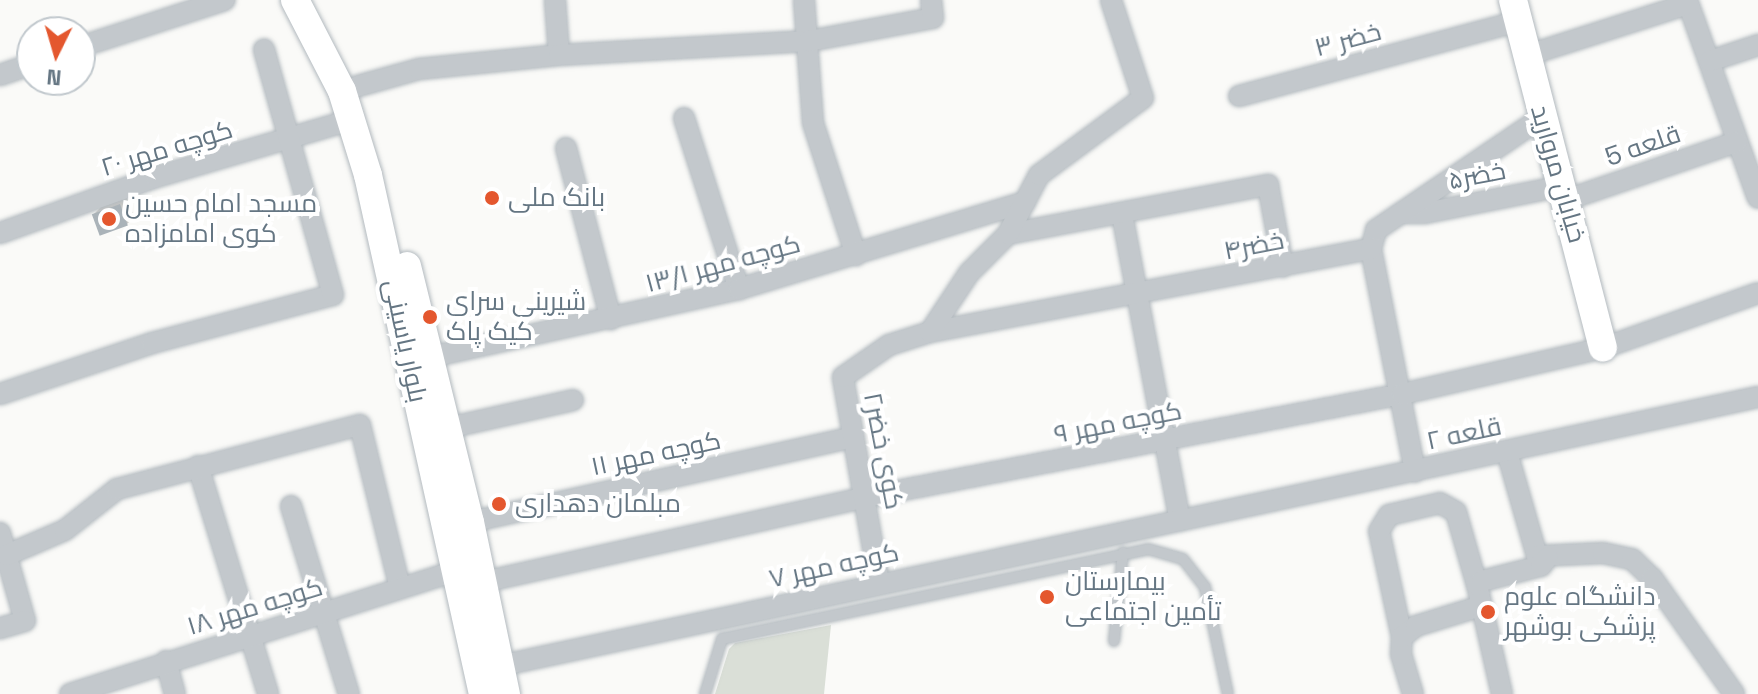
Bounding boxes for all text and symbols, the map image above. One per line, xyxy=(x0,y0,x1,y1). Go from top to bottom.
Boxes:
north arrow xyxy=(16,16,96,96)
street label: خضر ۳ xyxy=(1311,16,1385,64)
text: N xyxy=(46,63,63,93)
street label: خیابان مروارید xyxy=(1523,102,1593,246)
street label: کوچه مهر ۲۰ xyxy=(97,114,237,184)
street label: قلعه 5 xyxy=(1601,119,1685,173)
street label: خضر۵ xyxy=(1446,155,1508,197)
place label: بانک ملی xyxy=(508,182,605,214)
place label: مسجد امام حسین کوی امامزاده xyxy=(125,188,317,250)
marker: بانک ملی xyxy=(483,189,501,207)
marker: مسجد امام حسین کوی امامزاده xyxy=(100,210,118,228)
street label: خضر۴ xyxy=(1221,225,1287,267)
street label: کوچه مهر ۱۳/۱ xyxy=(642,228,804,300)
street label: بلوار یاسینی xyxy=(377,277,433,405)
place label: شیرینی سرای کیک پاک xyxy=(446,286,586,348)
marker: شیرینی سرای کیک پاک xyxy=(421,308,439,326)
street label: کوی خضر۲ xyxy=(856,390,910,512)
street label: کوچه مهر ۹ xyxy=(1052,395,1184,451)
street label: قلعه ۲ xyxy=(1424,411,1504,457)
street label: کوچه مهر ۱۱ xyxy=(588,425,724,483)
place label: مبلمان دهداری xyxy=(515,488,681,520)
marker: مبلمان دهداری xyxy=(490,495,508,513)
street label: کوچه مهر ۷ xyxy=(766,537,902,595)
place label: بیمارستان تأمین اجتماعی xyxy=(1065,566,1221,628)
street label: کوچه مهر ۱۸ xyxy=(183,572,327,642)
place label: دانشگاه علوم پزشکی بوشهر xyxy=(1504,581,1655,642)
marker: بیمارستان تأمین اجتماعی xyxy=(1036,586,1058,608)
marker: دانشگاه علوم پزشکی بوشهر xyxy=(1479,603,1497,621)

